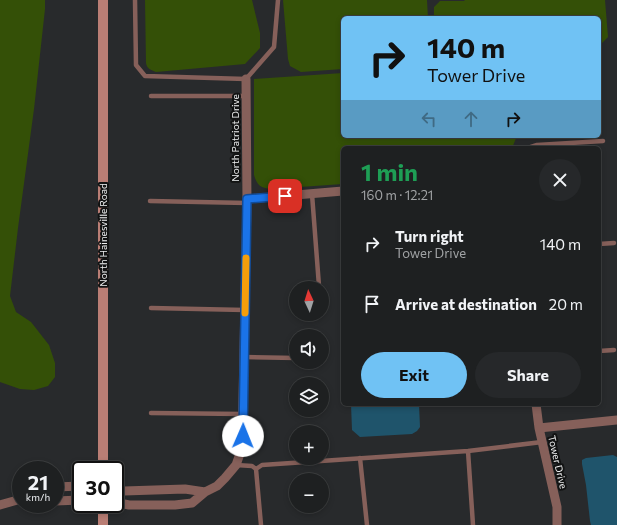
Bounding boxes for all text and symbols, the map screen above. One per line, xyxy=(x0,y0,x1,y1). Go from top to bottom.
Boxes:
text: 140 m xyxy=(427,30,505,64)
icon: right xyxy=(361,32,413,84)
text: Tower Drive xyxy=(427,64,525,86)
street label: North Patriot Drive xyxy=(229,94,241,182)
icon: left xyxy=(418,108,440,130)
icon: ahead xyxy=(460,108,482,130)
icon: right xyxy=(502,108,524,130)
text: 1 min xyxy=(361,157,418,186)
button: close xyxy=(539,159,581,201)
pin xyxy=(268,179,302,213)
street label: North Hainesville Road xyxy=(97,183,109,287)
icon: arrive xyxy=(274,185,296,207)
text: 160 m · 12:21 xyxy=(361,187,433,203)
text: Turn right xyxy=(395,227,464,245)
icon: right xyxy=(361,233,383,255)
text: 140 m xyxy=(540,235,581,253)
text: Tower Drive xyxy=(395,245,466,261)
north arrow xyxy=(289,281,329,321)
map controls xyxy=(289,281,329,513)
icon: arrive xyxy=(361,293,383,315)
text: Arrive at destination xyxy=(395,295,537,313)
text: 20 m xyxy=(549,295,583,313)
button: sound xyxy=(289,329,329,369)
button: Exit xyxy=(361,352,467,398)
button: Share xyxy=(475,352,581,398)
button: layers xyxy=(289,377,329,417)
position arrow xyxy=(222,415,264,457)
button: + xyxy=(289,425,329,465)
street label: Tower Drive xyxy=(546,434,570,490)
speed limit sign: 30 xyxy=(72,461,124,513)
text: 21 xyxy=(28,470,48,494)
button: − xyxy=(289,473,329,513)
text: km/h xyxy=(26,491,50,503)

